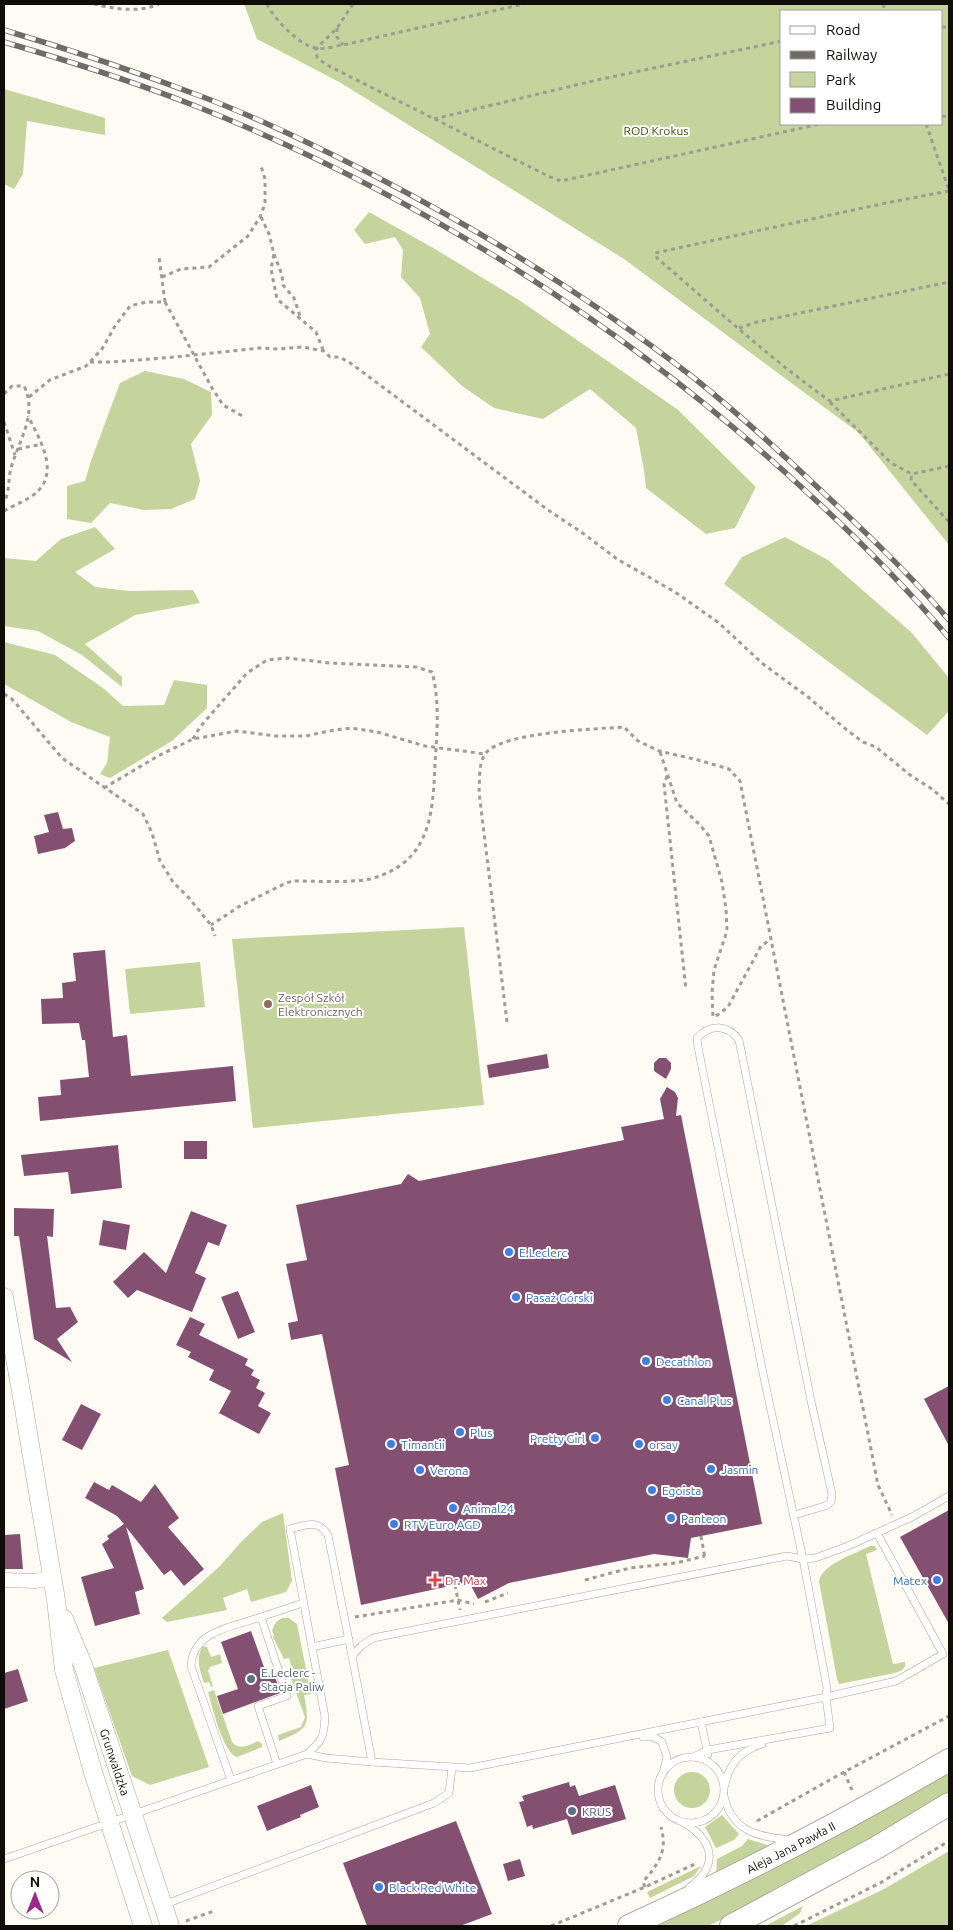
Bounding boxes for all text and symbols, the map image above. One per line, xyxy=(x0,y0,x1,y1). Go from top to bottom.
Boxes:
legend xyxy=(780,10,943,125)
text: Road xyxy=(826,21,861,38)
text: Railway xyxy=(826,46,877,63)
text: Park xyxy=(826,71,856,88)
text: Building xyxy=(826,96,881,113)
park label: ROD Krokus xyxy=(624,124,688,137)
place label: Zespół Szkół Elektronicznych xyxy=(278,991,363,1018)
marker: Zespół Szkół Elektronicznych xyxy=(262,998,274,1010)
marker: E.Leclerc xyxy=(503,1246,515,1258)
place label: E.Leclerc xyxy=(519,1246,567,1259)
marker: Pasaż Górski xyxy=(510,1291,522,1303)
place label: Pasaż Górski xyxy=(526,1291,593,1304)
marker: Decathlon xyxy=(640,1355,652,1367)
place label: Decathlon xyxy=(656,1355,711,1368)
marker: Canal Plus xyxy=(661,1394,673,1406)
place label: Canal Plus xyxy=(677,1394,732,1407)
marker: Plus xyxy=(454,1426,466,1438)
place label: Plus xyxy=(470,1426,492,1439)
place label: Pretty Girl xyxy=(530,1432,585,1445)
marker: Pretty Girl xyxy=(589,1432,601,1444)
marker: Timantii xyxy=(385,1438,397,1450)
place label: Timantii xyxy=(401,1438,445,1451)
marker: orsay xyxy=(633,1438,645,1450)
place label: orsay xyxy=(649,1438,678,1451)
marker: Jasmin xyxy=(705,1463,717,1475)
place label: Jasmin xyxy=(721,1463,758,1476)
marker: Verona xyxy=(414,1464,426,1476)
place label: Verona xyxy=(430,1464,468,1477)
marker: Egoista xyxy=(646,1484,658,1496)
place label: Egoista xyxy=(662,1484,702,1497)
marker: Animal24 xyxy=(447,1502,459,1514)
place label: Animal24 xyxy=(463,1502,514,1515)
marker: Panteon xyxy=(665,1512,677,1524)
place label: Panteon xyxy=(681,1512,726,1525)
marker: RTV Euro AGD xyxy=(388,1518,400,1530)
place label: RTV Euro AGD xyxy=(404,1518,481,1531)
marker: Dr. Max xyxy=(429,1574,441,1586)
place label: Dr. Max xyxy=(445,1574,486,1587)
place label: Matex xyxy=(893,1574,927,1587)
marker: Matex xyxy=(931,1574,943,1586)
place label: E.Leclerc - Stacja Paliw xyxy=(261,1666,325,1693)
marker: E.Leclerc - Stacja Paliw xyxy=(245,1673,257,1685)
street label: Grunwaldzka xyxy=(98,1727,133,1797)
marker: KRUS xyxy=(566,1805,578,1817)
place label: KRUS xyxy=(582,1805,611,1818)
street label: Aleja Jana Pawła II xyxy=(744,1819,837,1875)
north arrow xyxy=(10,1870,60,1920)
text: N xyxy=(30,1874,40,1890)
marker: Black Red White xyxy=(373,1881,385,1893)
place label: Black Red White xyxy=(389,1881,476,1894)

